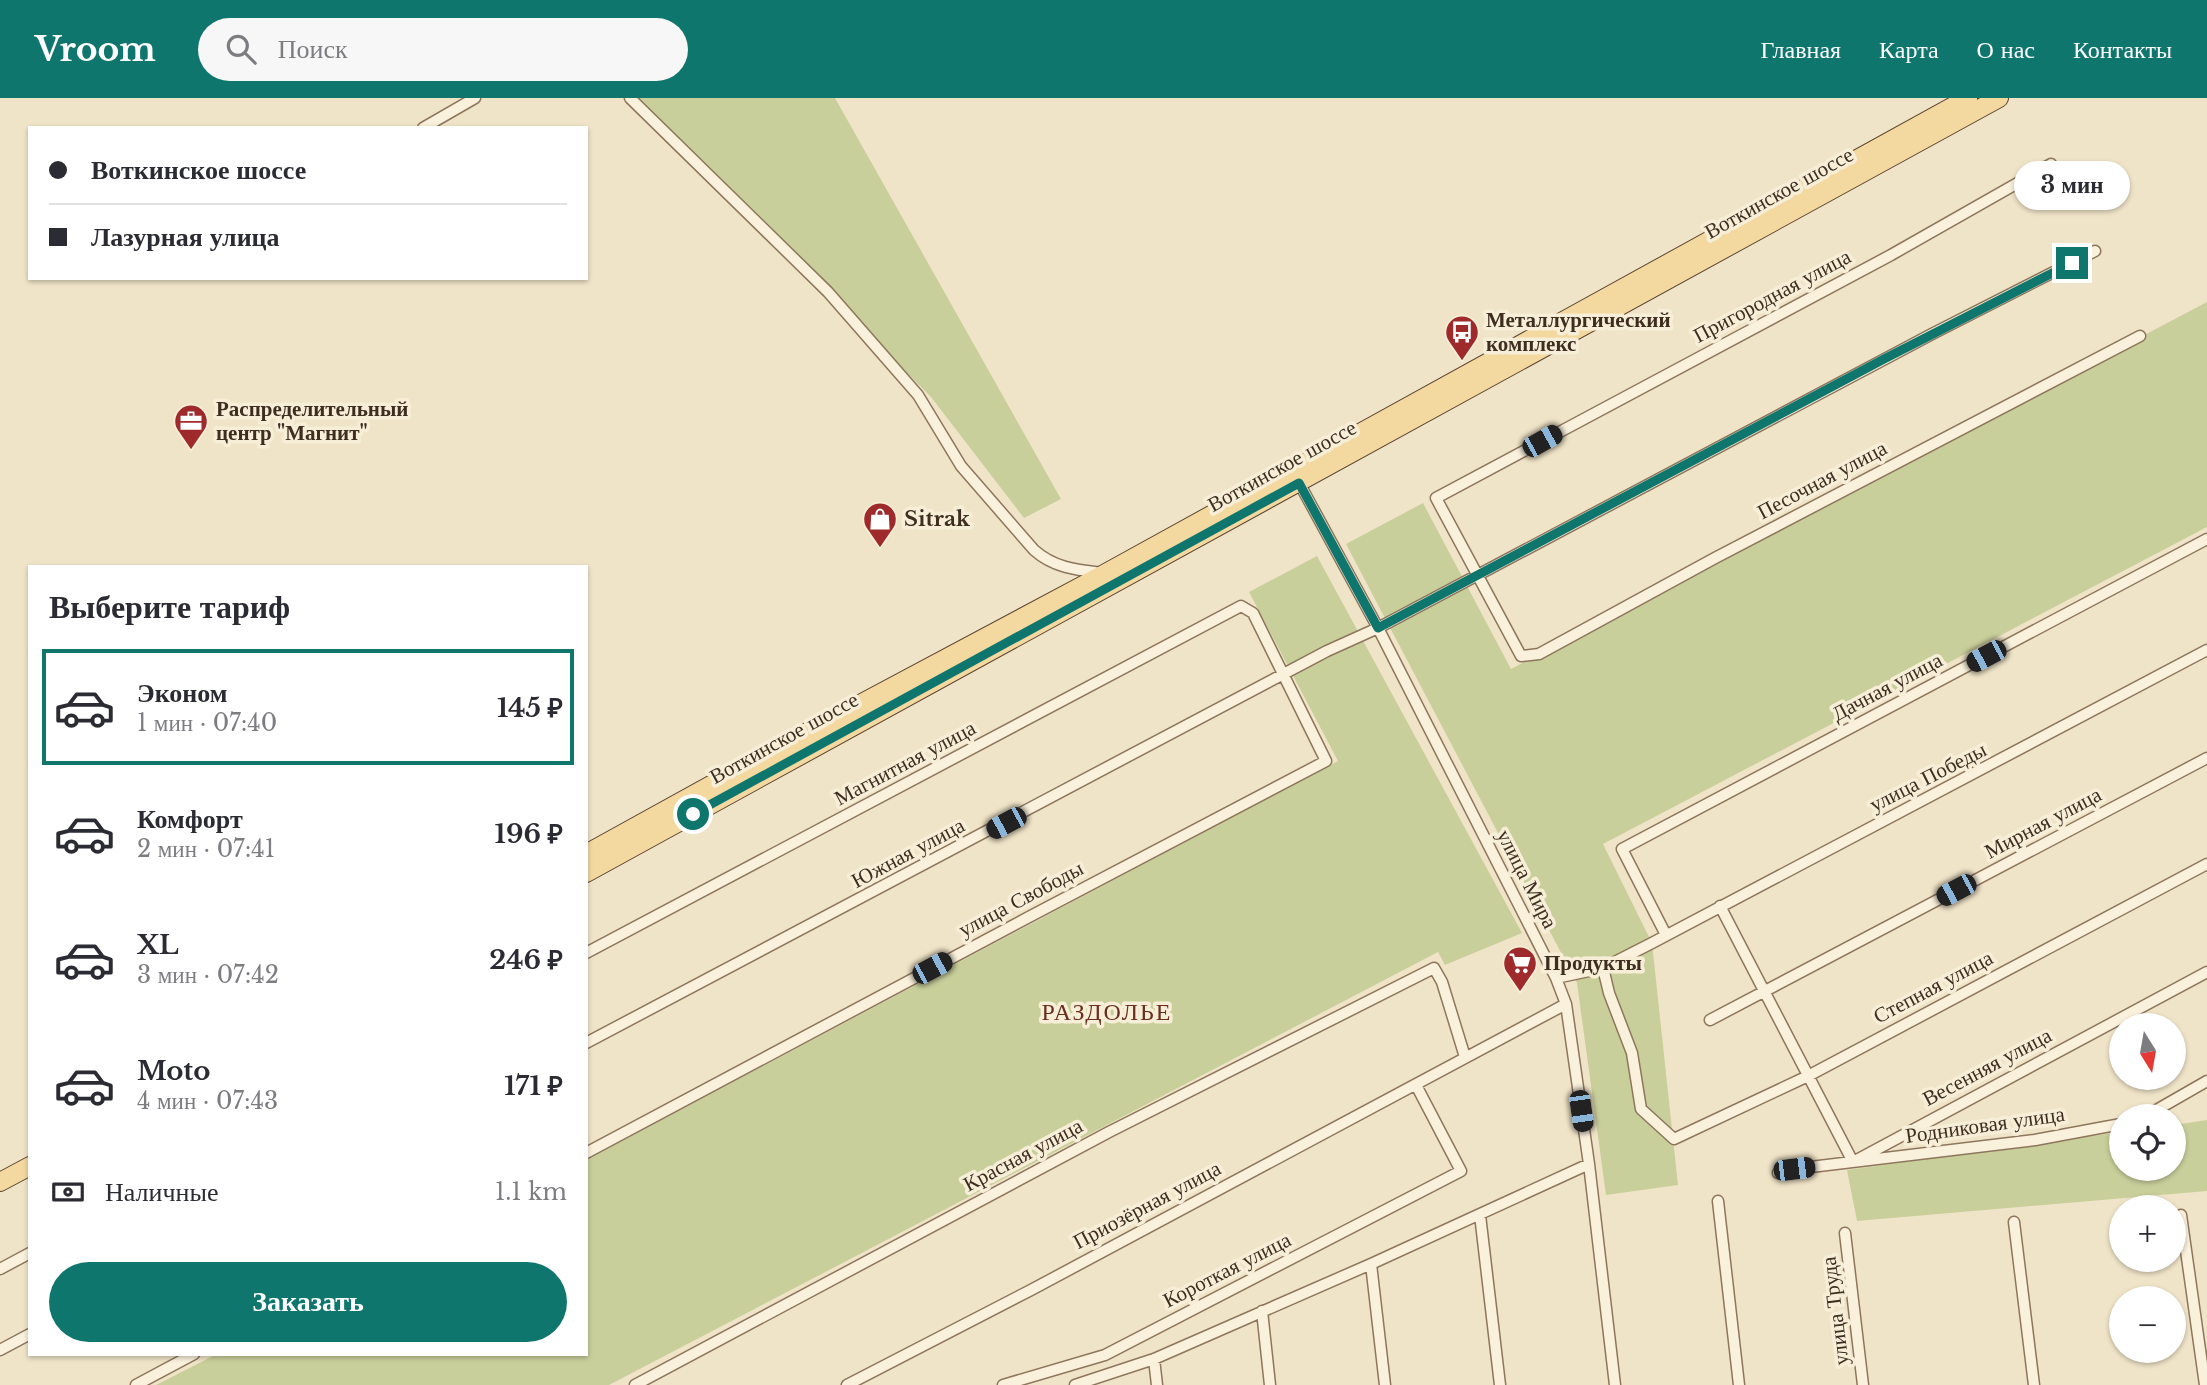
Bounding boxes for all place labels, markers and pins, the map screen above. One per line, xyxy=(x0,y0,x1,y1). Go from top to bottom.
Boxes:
place label: Металлургический комплекс xyxy=(1486,307,1671,357)
bus stop icon: Металлургический комплекс xyxy=(1443,313,1481,362)
place label: Распределительный центр "Магнит" xyxy=(216,396,408,446)
office icon: Распределительный центр "Магнит" xyxy=(172,402,210,451)
shop icon: Sitrak xyxy=(861,500,899,549)
place label: Sitrak xyxy=(904,506,971,532)
supermarket icon: Продукты xyxy=(1501,944,1539,993)
place label: Продукты xyxy=(1544,950,1642,976)

